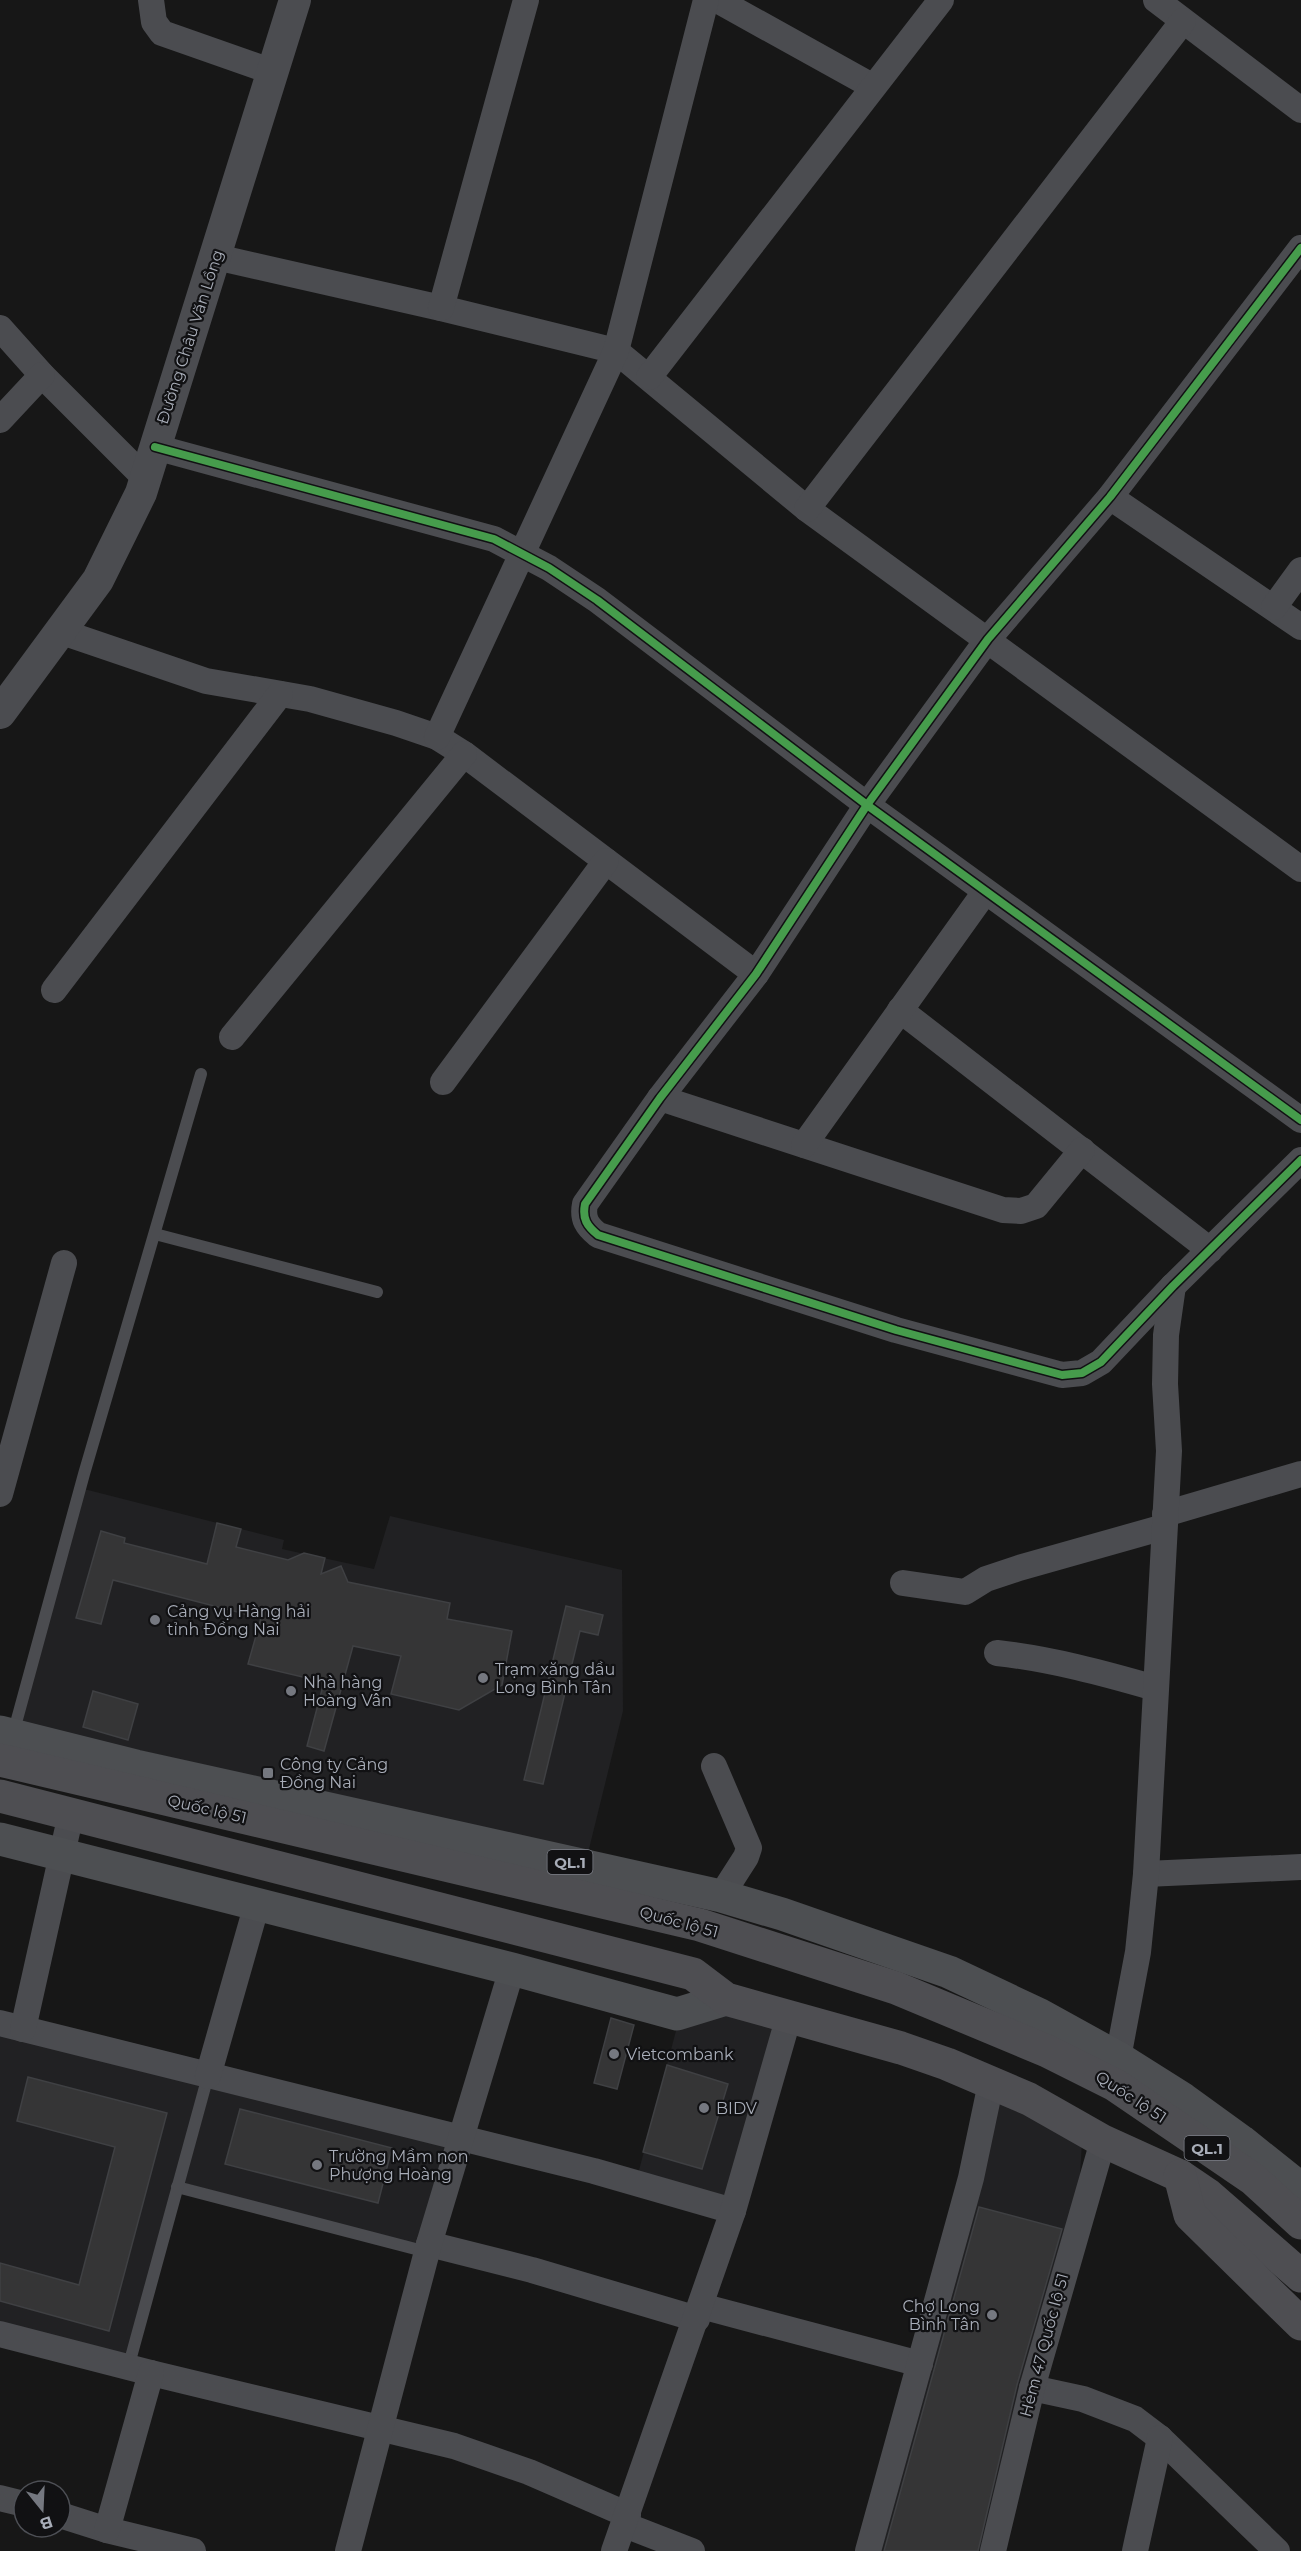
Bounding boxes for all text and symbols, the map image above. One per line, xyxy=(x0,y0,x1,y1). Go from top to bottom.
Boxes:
street label: Đường Châu Văn Lồng xyxy=(153,247,227,427)
place label: Cảng vụ Hàng hải tỉnh Đồng Nai xyxy=(167,1602,310,1639)
marker: Cảng vụ Hàng hải tỉnh Đồng Nai xyxy=(148,1613,162,1627)
place label: Trạm xăng dầu Long Bình Tân xyxy=(495,1660,615,1697)
marker: Trạm xăng dầu Long Bình Tân xyxy=(476,1671,490,1685)
place label: Nhà hàng Hoàng Vân xyxy=(303,1673,392,1710)
marker: Nhà hàng Hoàng Vân xyxy=(284,1684,298,1698)
place label: Công ty Cảng Đồng Nai xyxy=(280,1755,388,1792)
marker: Công ty Cảng Đồng Nai xyxy=(261,1766,275,1780)
street label: Quốc lộ 51 xyxy=(166,1791,248,1827)
road number: QL.1 xyxy=(548,1850,592,1874)
street label: Quốc lộ 51 xyxy=(638,1902,720,1942)
place label: Vietcombank xyxy=(626,2045,734,2064)
marker: Vietcombank xyxy=(607,2047,621,2061)
street label: Quốc lộ 51 xyxy=(1092,2067,1170,2127)
place label: BIDV xyxy=(716,2099,758,2118)
marker: BIDV xyxy=(697,2101,711,2115)
road number: QL.1 xyxy=(1184,2136,1230,2160)
place label: Trường Mầm non Phượng Hoàng xyxy=(329,2147,468,2184)
marker: Trường Mầm non Phượng Hoàng xyxy=(310,2158,324,2172)
street label: Hẻm 47 Quốc lộ 51 xyxy=(1016,2271,1072,2419)
place label: Chợ Long Bình Tân xyxy=(903,2297,980,2334)
marker: Chợ Long Bình Tân xyxy=(985,2308,999,2322)
north arrow xyxy=(12,2479,72,2539)
text: B xyxy=(38,2512,55,2534)

